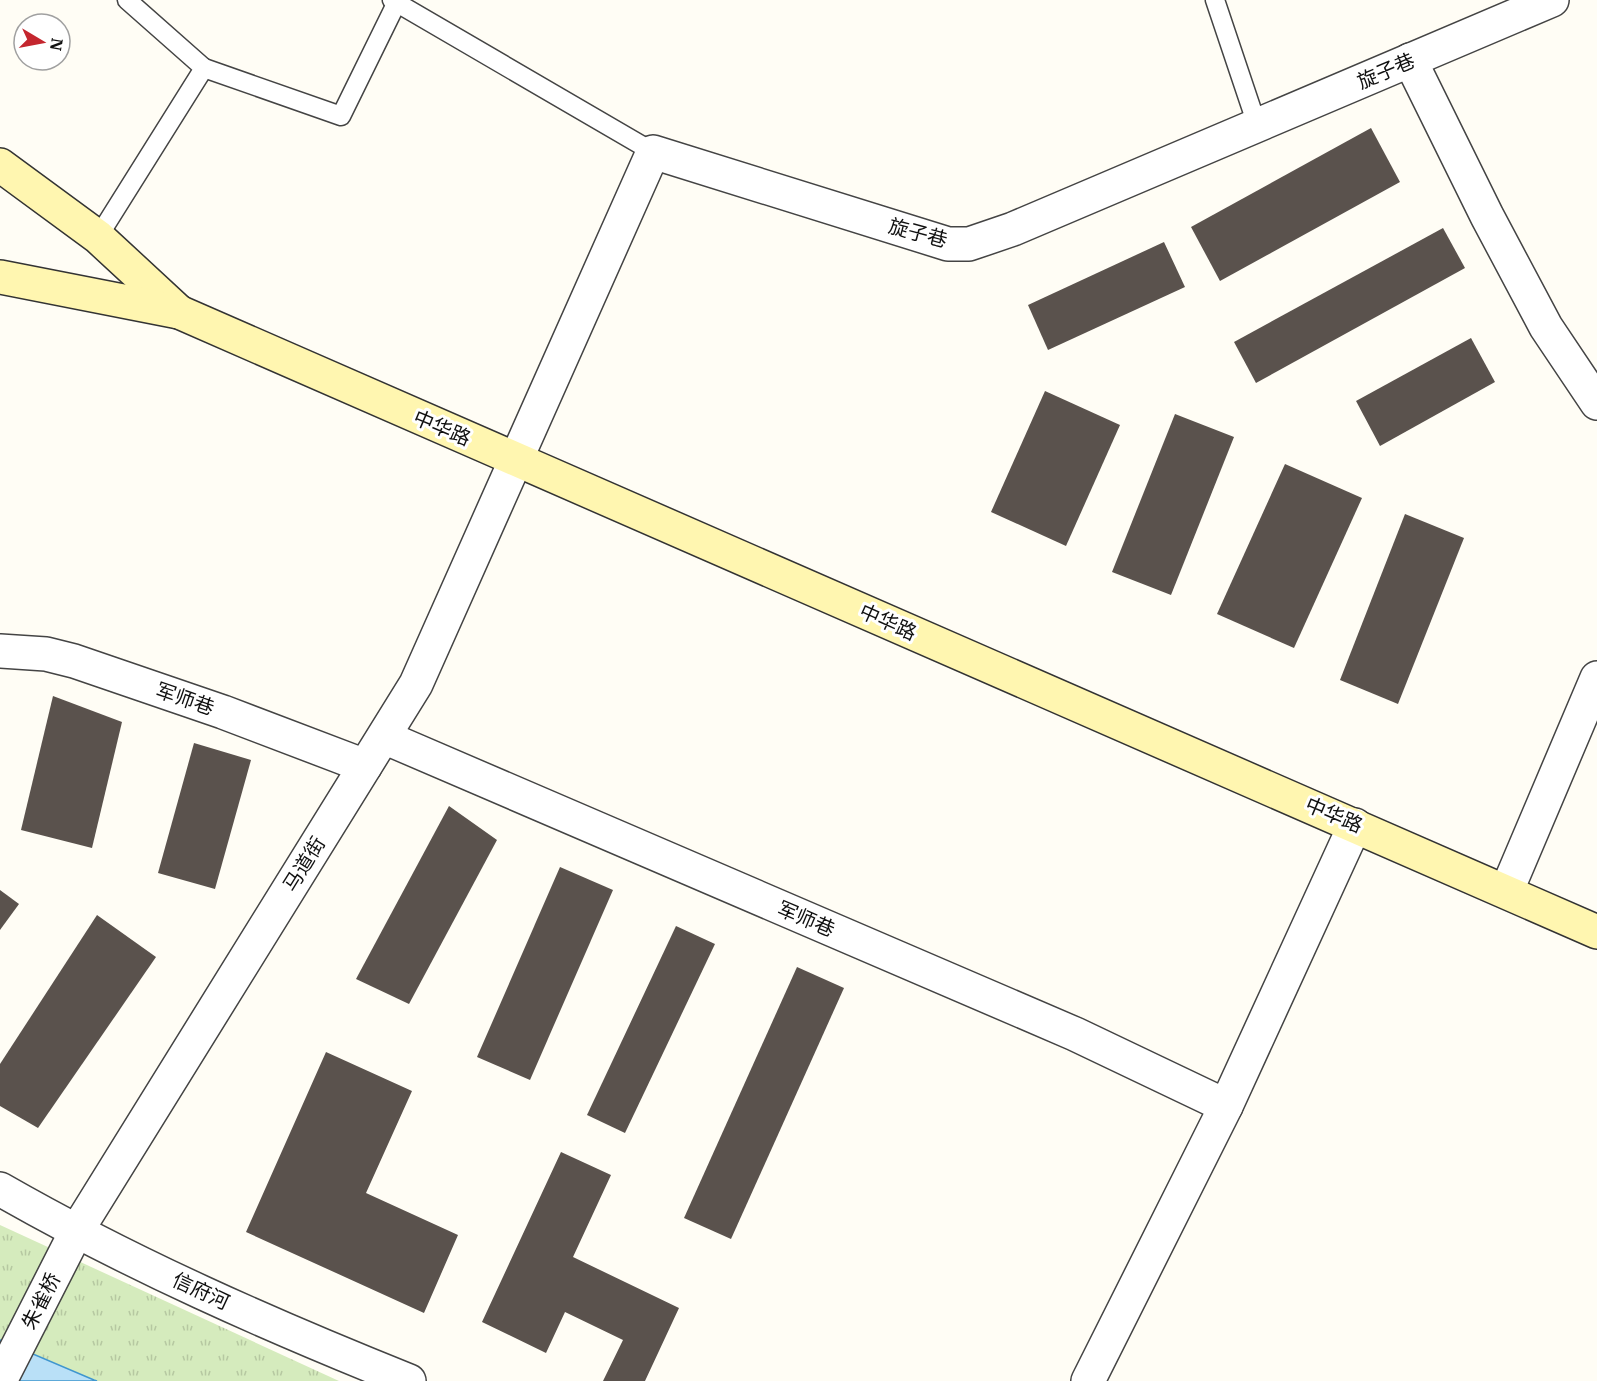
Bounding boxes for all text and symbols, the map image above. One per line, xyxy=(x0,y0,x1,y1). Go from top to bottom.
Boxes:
north arrow xyxy=(12,12,72,72)
text: N xyxy=(46,37,68,53)
street label: 旋子巷 xyxy=(1353,46,1419,95)
street label: 旋子巷 xyxy=(886,212,951,253)
street label: 中华路 xyxy=(409,403,475,452)
street label: 中华路 xyxy=(855,597,921,646)
street label: 军师巷 xyxy=(152,676,218,721)
street label: 中华路 xyxy=(1301,790,1367,839)
street label: 马道街 xyxy=(276,831,331,896)
street label: 军师巷 xyxy=(773,894,839,943)
street label: 信府河 xyxy=(168,1266,234,1315)
street label: 朱雀桥 xyxy=(15,1268,66,1334)

